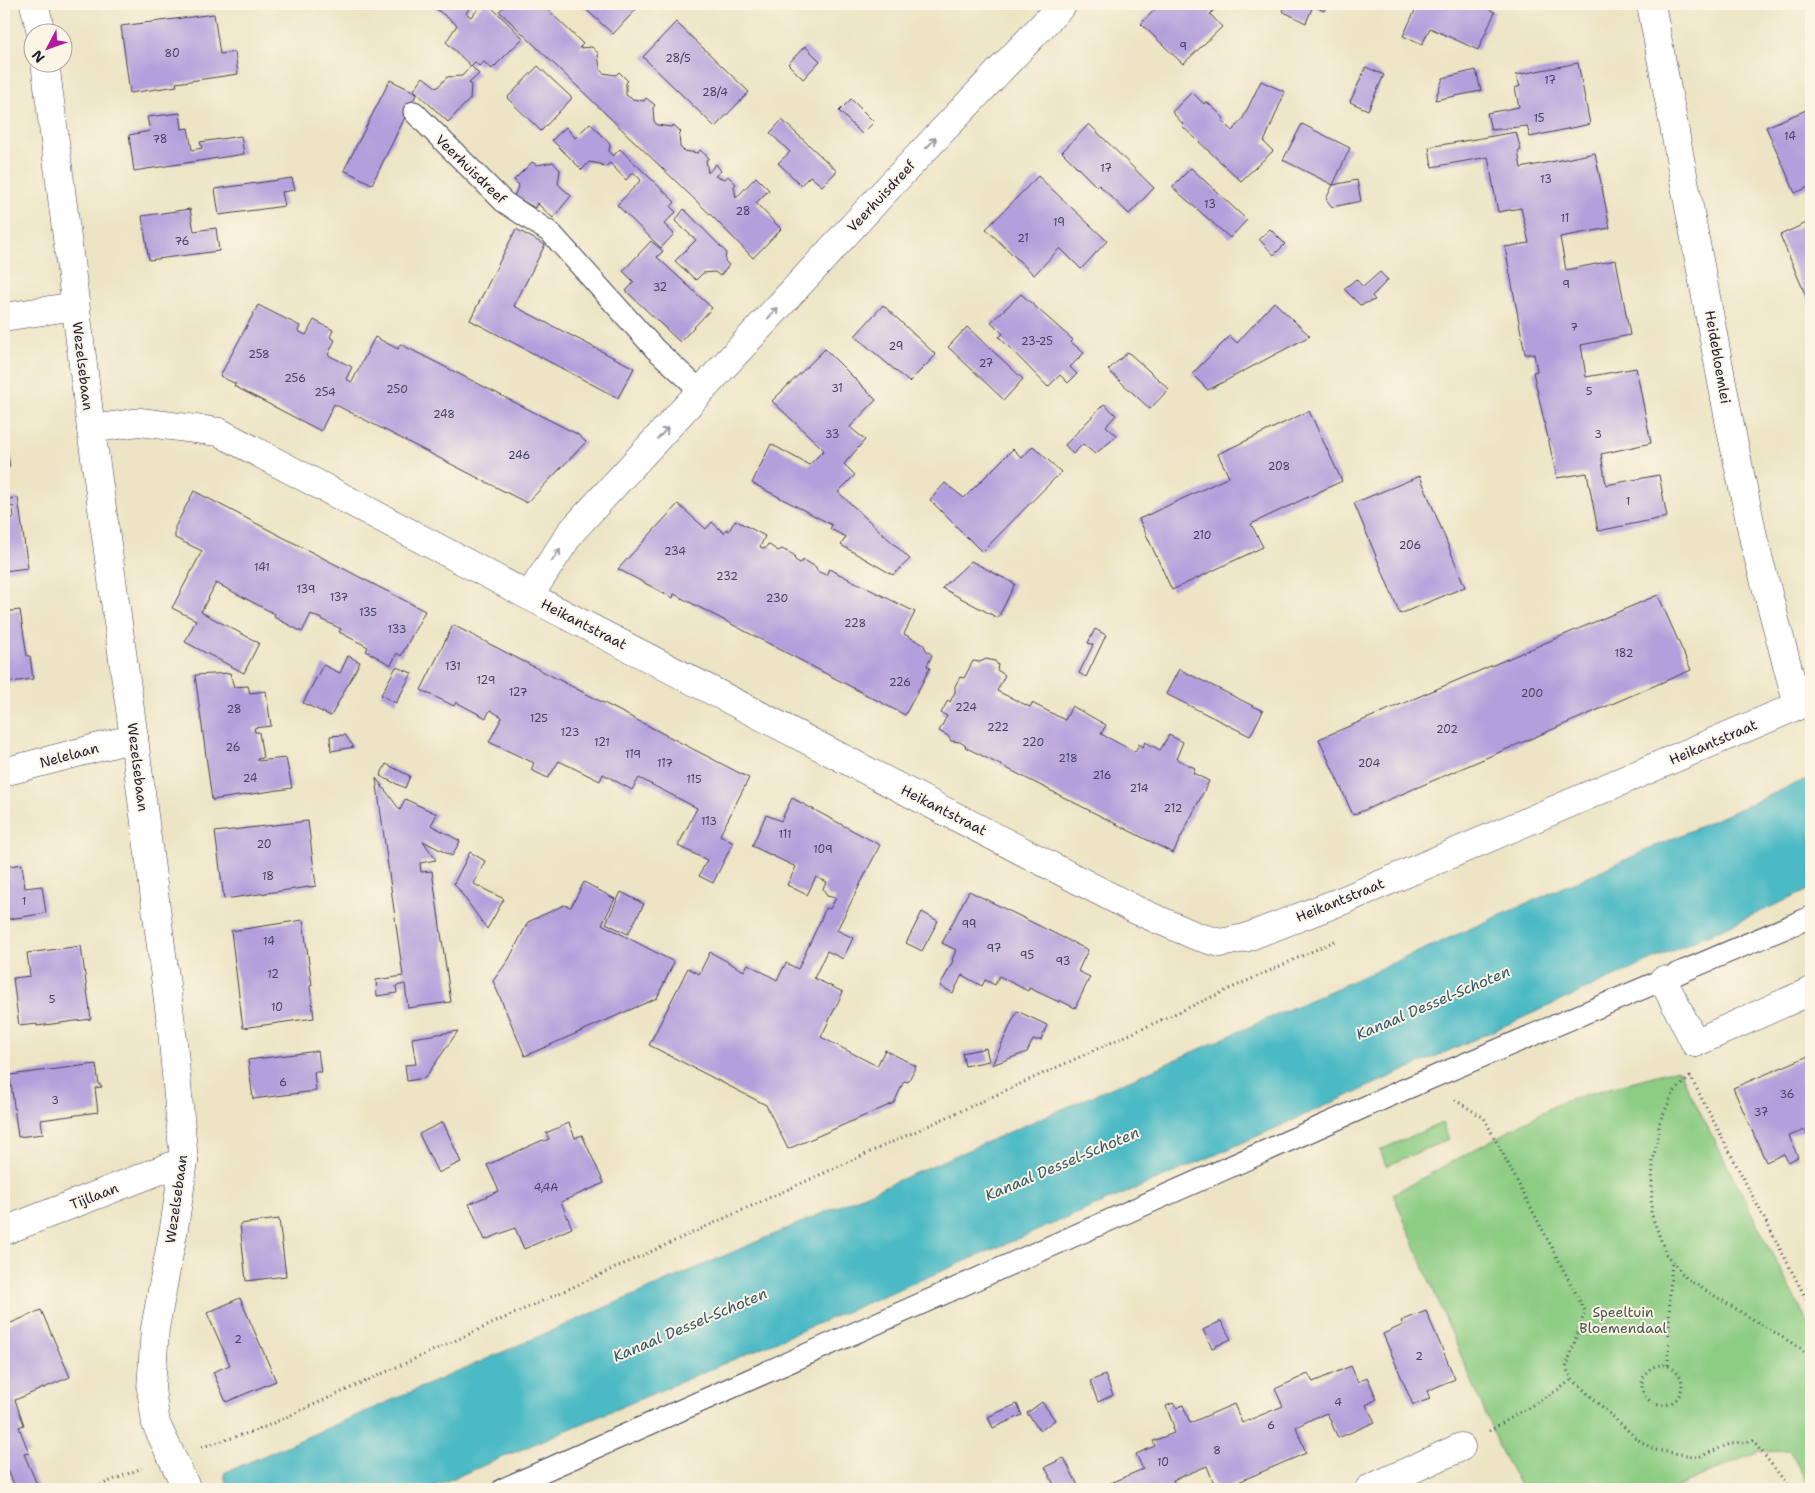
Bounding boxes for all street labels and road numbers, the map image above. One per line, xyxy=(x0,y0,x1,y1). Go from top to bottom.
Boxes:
street label: Veerhuisdreef xyxy=(432,131,511,208)
street label: Veerhuisdreef xyxy=(843,156,920,236)
street label: Heidebloemlei xyxy=(1701,309,1735,405)
street label: Wezelsebaan xyxy=(69,321,97,412)
street label: Heikantstraat xyxy=(538,595,630,653)
street label: Heikantstraat xyxy=(1666,715,1760,769)
street label: Wezelsebaan xyxy=(124,722,152,813)
street label: Nelelaan xyxy=(38,738,101,772)
street label: Heikantstraat xyxy=(898,781,990,839)
street label: Heikantstraat xyxy=(1293,874,1387,926)
street label: Wezelsebaan xyxy=(161,1153,191,1244)
street label: Tijllaan xyxy=(67,1178,121,1213)

